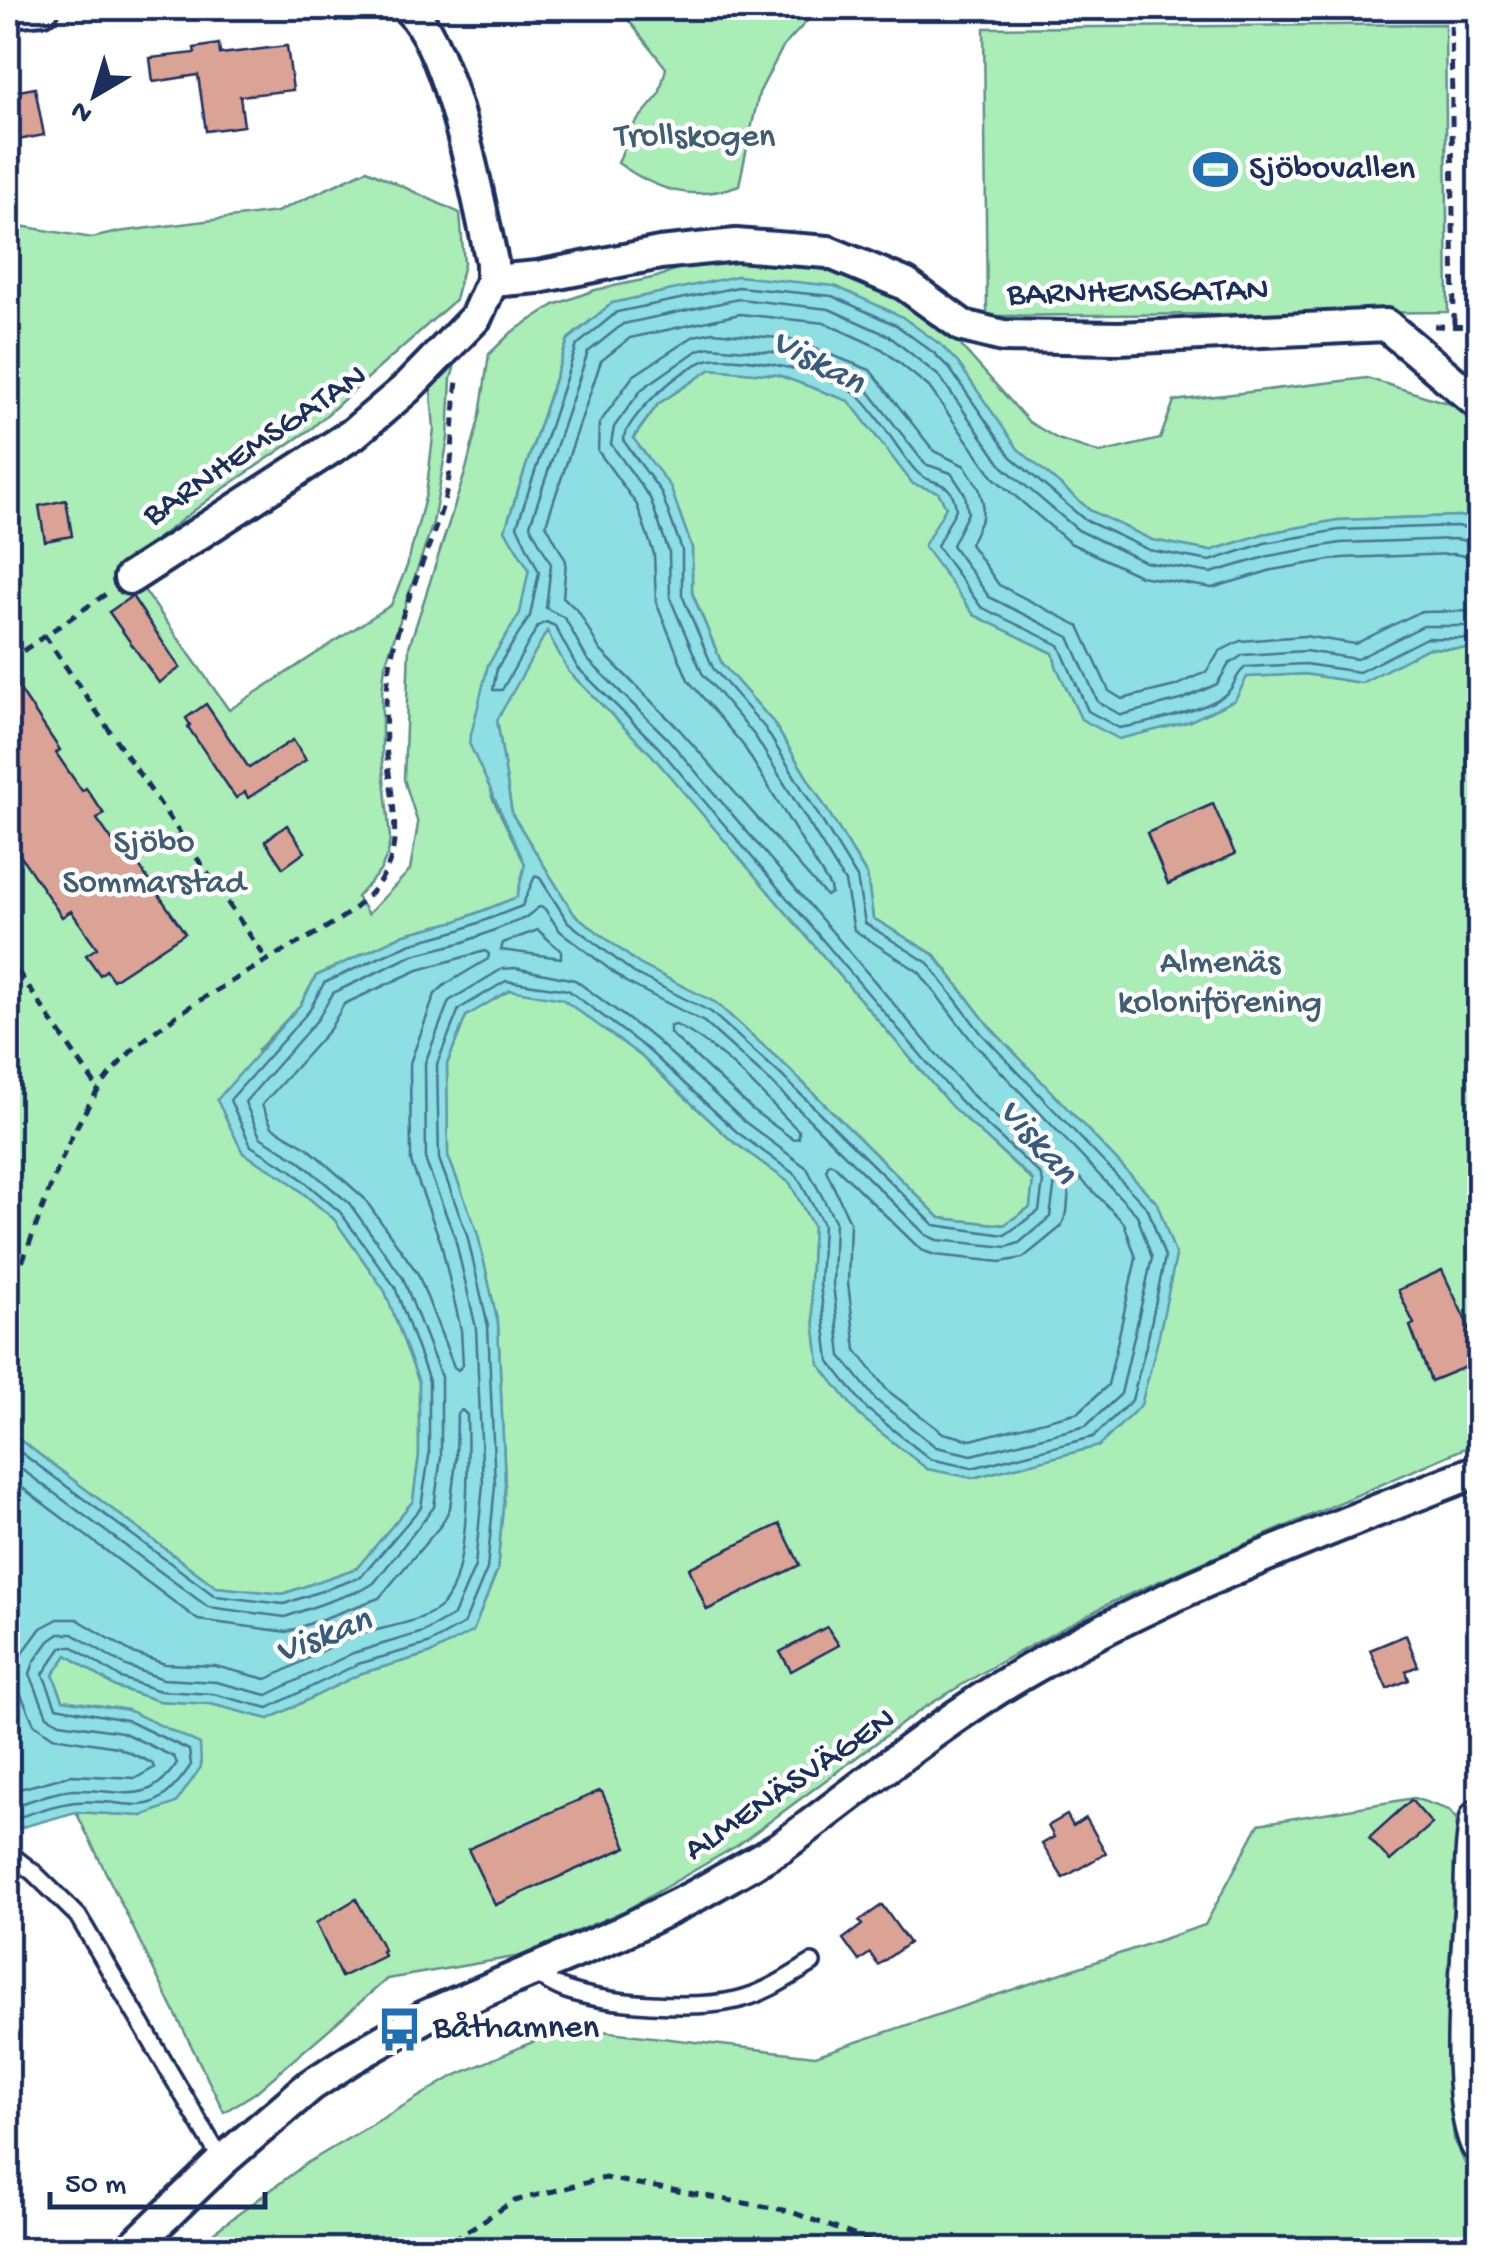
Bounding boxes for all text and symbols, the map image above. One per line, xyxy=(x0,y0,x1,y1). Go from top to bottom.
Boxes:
north arrow xyxy=(45,45,145,145)
text: N xyxy=(65,93,100,130)
park label: Trollskogen xyxy=(613,118,776,159)
sports icon: Sjöbovallen xyxy=(1192,146,1240,194)
place label: Sjöbovallen xyxy=(1249,150,1416,191)
street label: BARNHEMSGATAN xyxy=(1006,271,1269,317)
water label: Viskan xyxy=(763,321,872,407)
street label: BARNHEMSGATAN xyxy=(135,357,376,538)
park label: Sjöbo Sommarstad xyxy=(62,824,248,905)
park label: Almenäs koloniförening xyxy=(1118,944,1322,1025)
water label: Viskan xyxy=(987,1091,1086,1196)
water label: Viskan xyxy=(270,1599,379,1676)
street label: ALMENÄSVÄGEN xyxy=(678,1700,904,1872)
bus stop icon: Båthamnen xyxy=(376,2005,424,2053)
place label: Båthamnen xyxy=(432,2009,599,2050)
scale bar xyxy=(50,2147,265,2209)
text: 50 m xyxy=(65,2169,126,2204)

